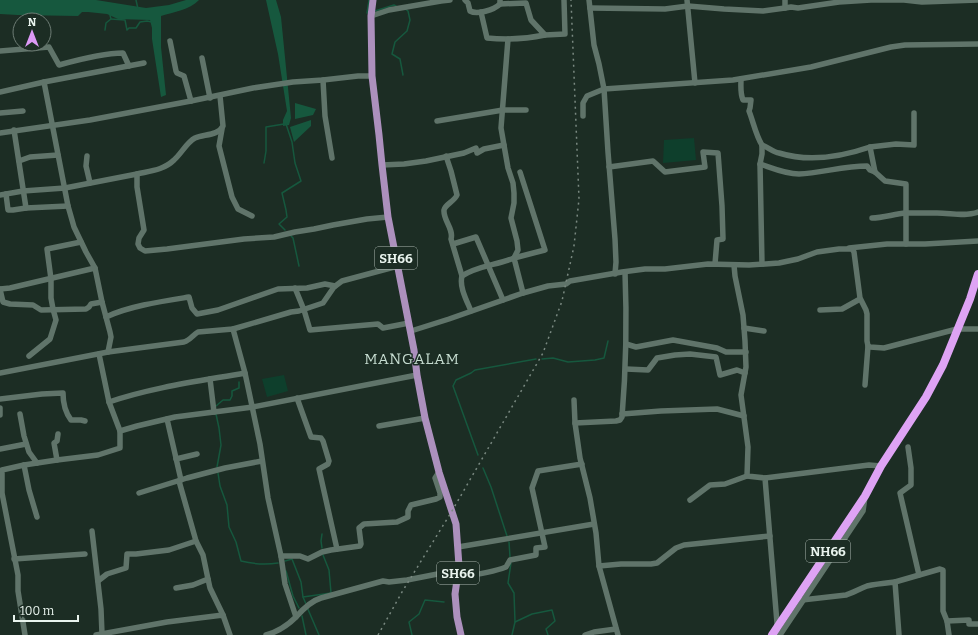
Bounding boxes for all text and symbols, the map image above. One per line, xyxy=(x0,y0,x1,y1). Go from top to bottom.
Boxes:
north arrow xyxy=(12,12,52,52)
text: N xyxy=(28,16,37,29)
road number: SH66 xyxy=(375,247,417,269)
district label: MANGALAM xyxy=(364,350,460,368)
road number: NH66 xyxy=(806,540,850,562)
road number: SH66 xyxy=(437,562,479,584)
scale bar xyxy=(14,597,78,623)
text: 100 m xyxy=(20,604,55,618)

